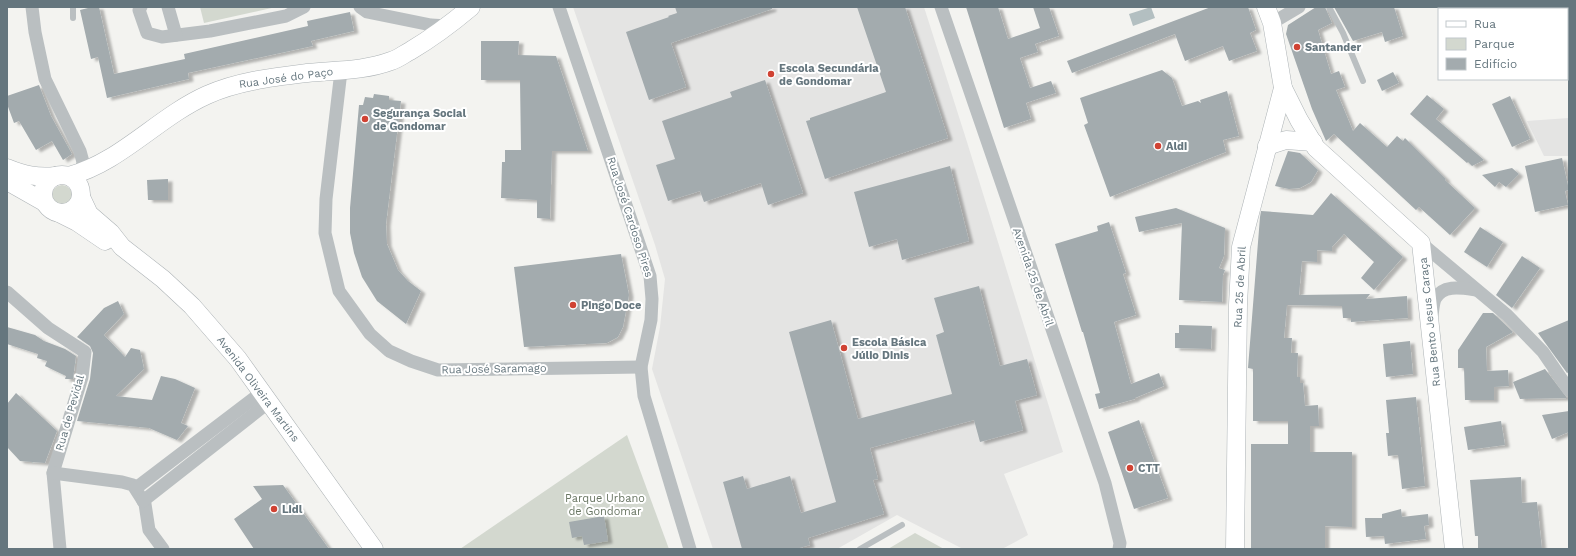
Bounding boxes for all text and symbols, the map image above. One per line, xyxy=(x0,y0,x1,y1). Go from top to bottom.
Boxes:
legend xyxy=(1438,8,1568,80)
text: Rua xyxy=(1474,17,1496,31)
text: Parque xyxy=(1474,37,1515,51)
place label: Santander xyxy=(1305,41,1362,54)
marker: Santander xyxy=(1292,42,1302,52)
text: Edifício xyxy=(1474,57,1517,71)
place label: Escola Secundária de Gondomar xyxy=(779,62,879,88)
street label: Rua José do Paço xyxy=(238,65,334,91)
marker: Escola Secundária de Gondomar xyxy=(766,69,776,79)
place label: Segurança Social de Gondomar xyxy=(373,107,466,133)
marker: Segurança Social de Gondomar xyxy=(360,114,370,124)
place label: Aldi xyxy=(1166,140,1187,153)
marker: Aldi xyxy=(1153,141,1163,151)
street label: Rua José Cardoso Pires xyxy=(604,155,656,279)
street label: Avenida 25 de Abril xyxy=(1010,226,1056,329)
street label: Rua 25 de Abril xyxy=(1231,245,1249,328)
street label: Rua Bento Jesus Caraça xyxy=(1417,257,1443,387)
place label: Pingo Doce xyxy=(581,299,641,312)
marker: Pingo Doce xyxy=(568,300,578,310)
street label: Avenida Oliveira Martins xyxy=(214,334,302,444)
place label: Escola Básica Júlio Dinis xyxy=(852,336,927,362)
marker: Escola Básica Júlio Dinis xyxy=(839,343,849,353)
street label: Rua José Saramago xyxy=(441,362,547,376)
street label: Rua de Pevidal xyxy=(53,373,87,453)
place label: CTT xyxy=(1138,462,1160,475)
marker: CTT xyxy=(1125,463,1135,473)
park label: Parque Urbano de Gondomar xyxy=(565,492,645,518)
place label: Lidl xyxy=(282,503,303,516)
marker: Lidl xyxy=(269,504,279,514)

